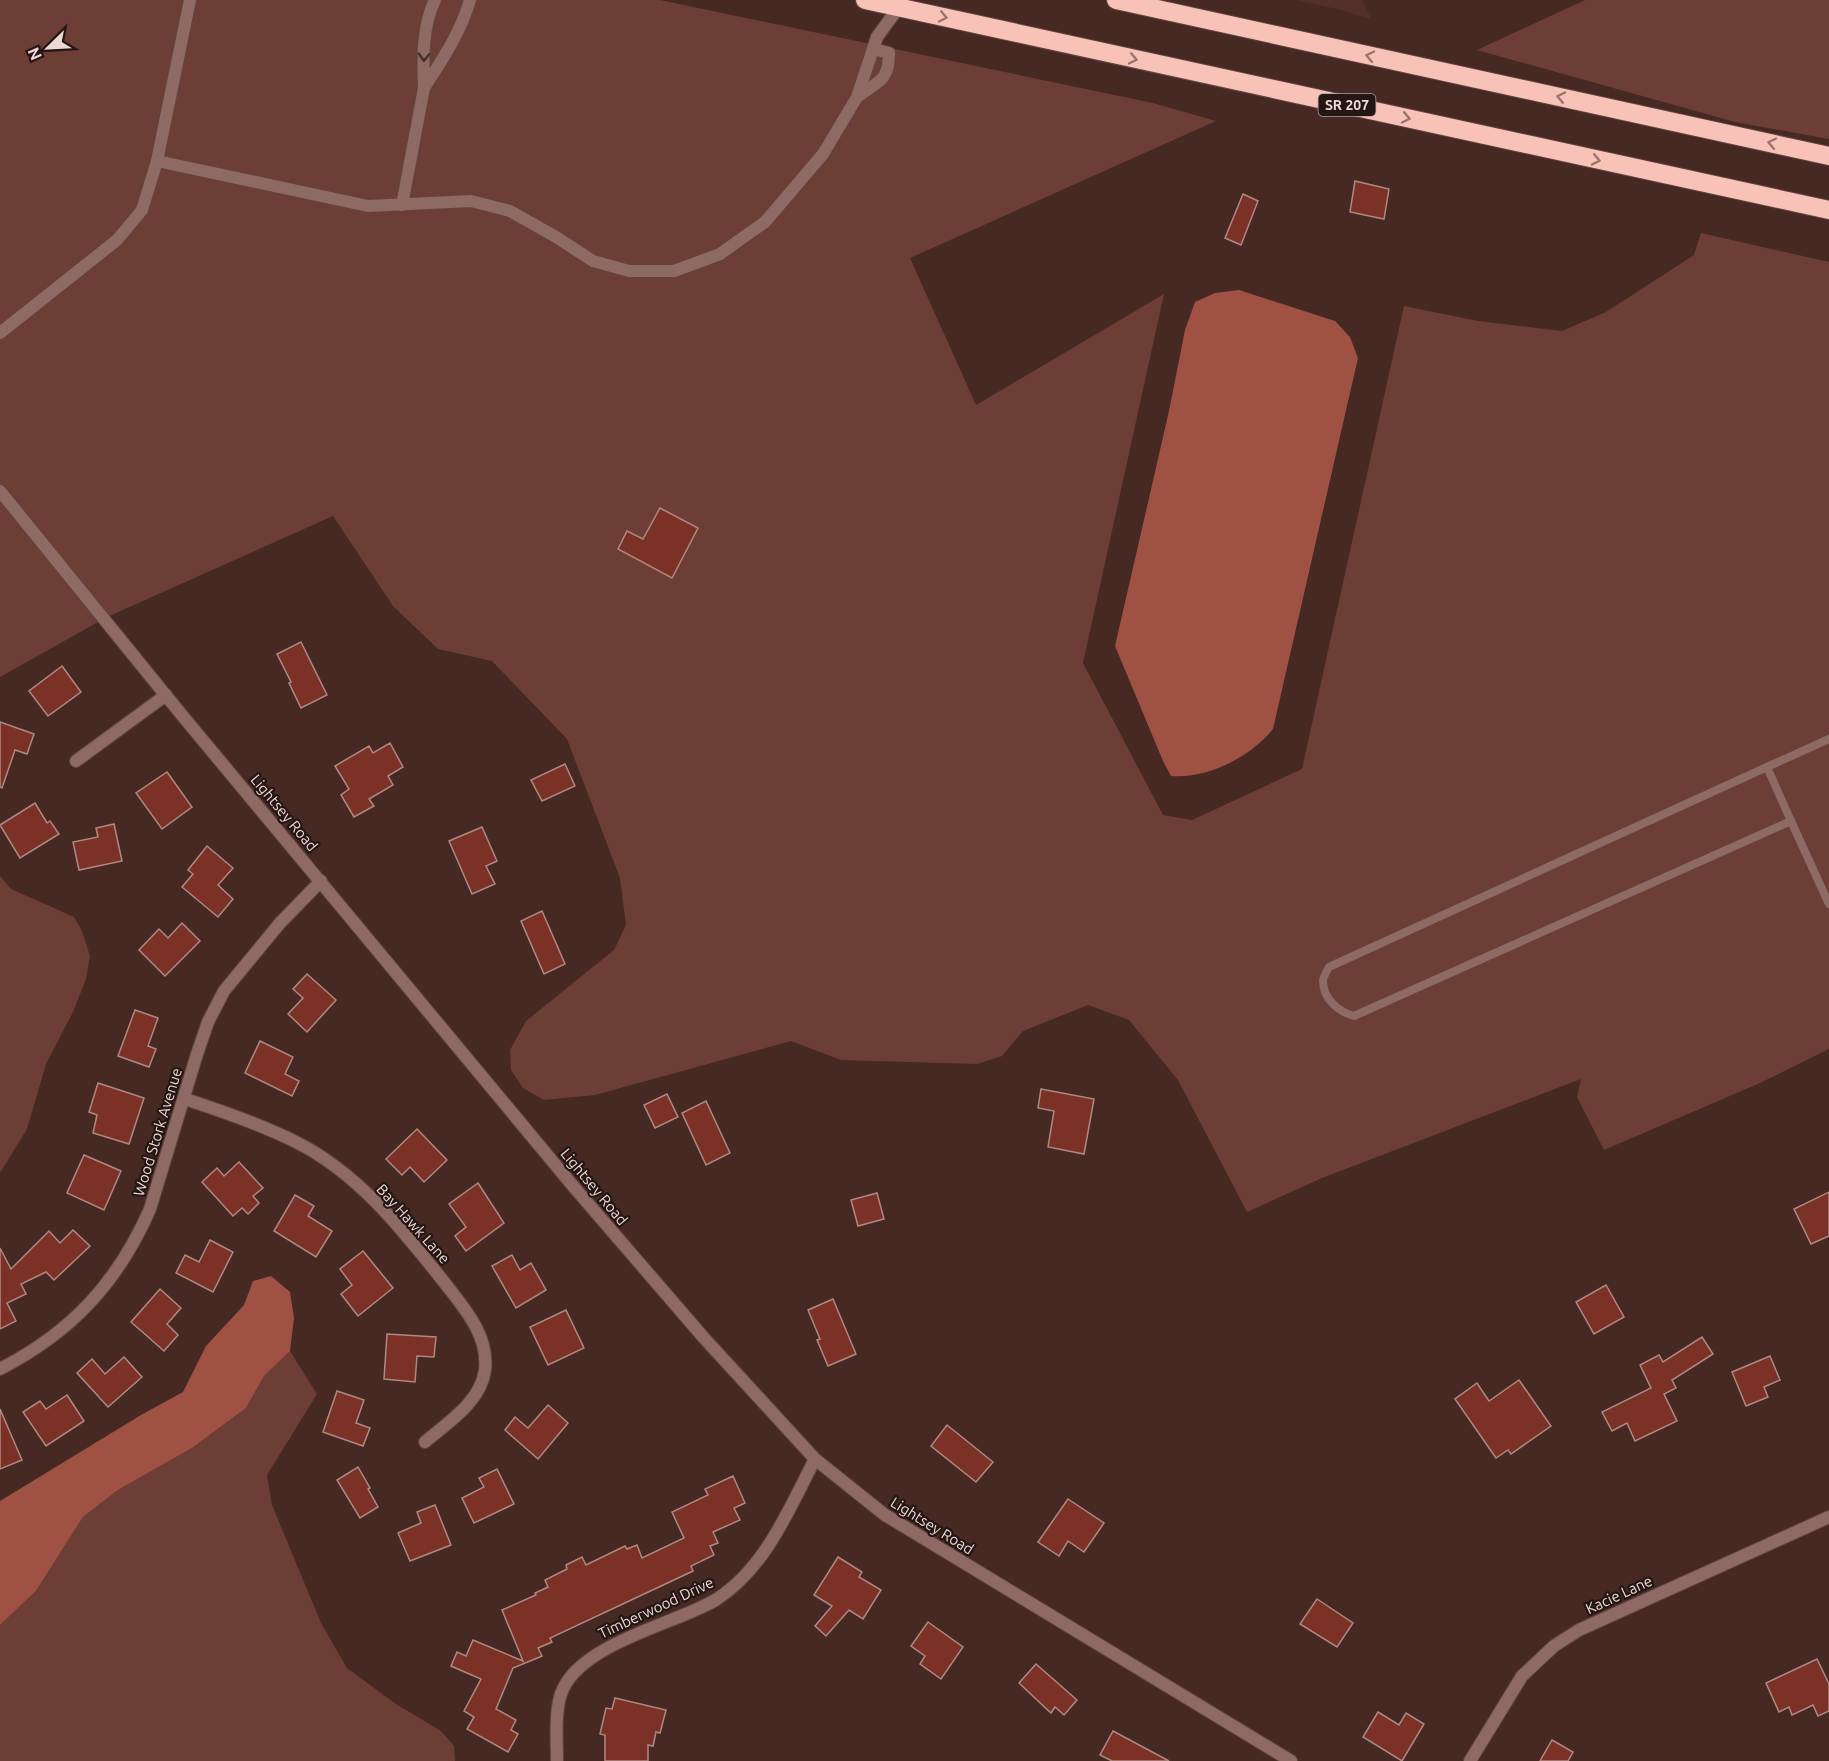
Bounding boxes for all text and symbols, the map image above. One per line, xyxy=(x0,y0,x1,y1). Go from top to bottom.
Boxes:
one-way arrow xyxy=(937,10,947,23)
north arrow xyxy=(18,18,78,78)
text: N xyxy=(24,45,45,63)
one-way arrow xyxy=(1366,50,1376,63)
one-way arrow xyxy=(1128,51,1138,64)
one-way arrow xyxy=(418,52,431,61)
one-way arrow xyxy=(1556,91,1566,104)
road number: SR 207 xyxy=(1318,94,1376,116)
one-way arrow xyxy=(1400,111,1410,124)
one-way arrow xyxy=(1767,137,1777,150)
one-way arrow xyxy=(1591,152,1601,165)
street label: Lightsey Road xyxy=(248,771,321,854)
street label: Wood Stork Avenue xyxy=(130,1066,185,1198)
street label: Lightsey Road xyxy=(558,1145,631,1228)
street label: Bay Hawk Lane xyxy=(373,1180,453,1267)
street label: Lightsey Road xyxy=(888,1493,977,1558)
street label: Kacie Lane xyxy=(1583,1572,1655,1617)
street label: Timberwood Drive xyxy=(595,1573,716,1642)

